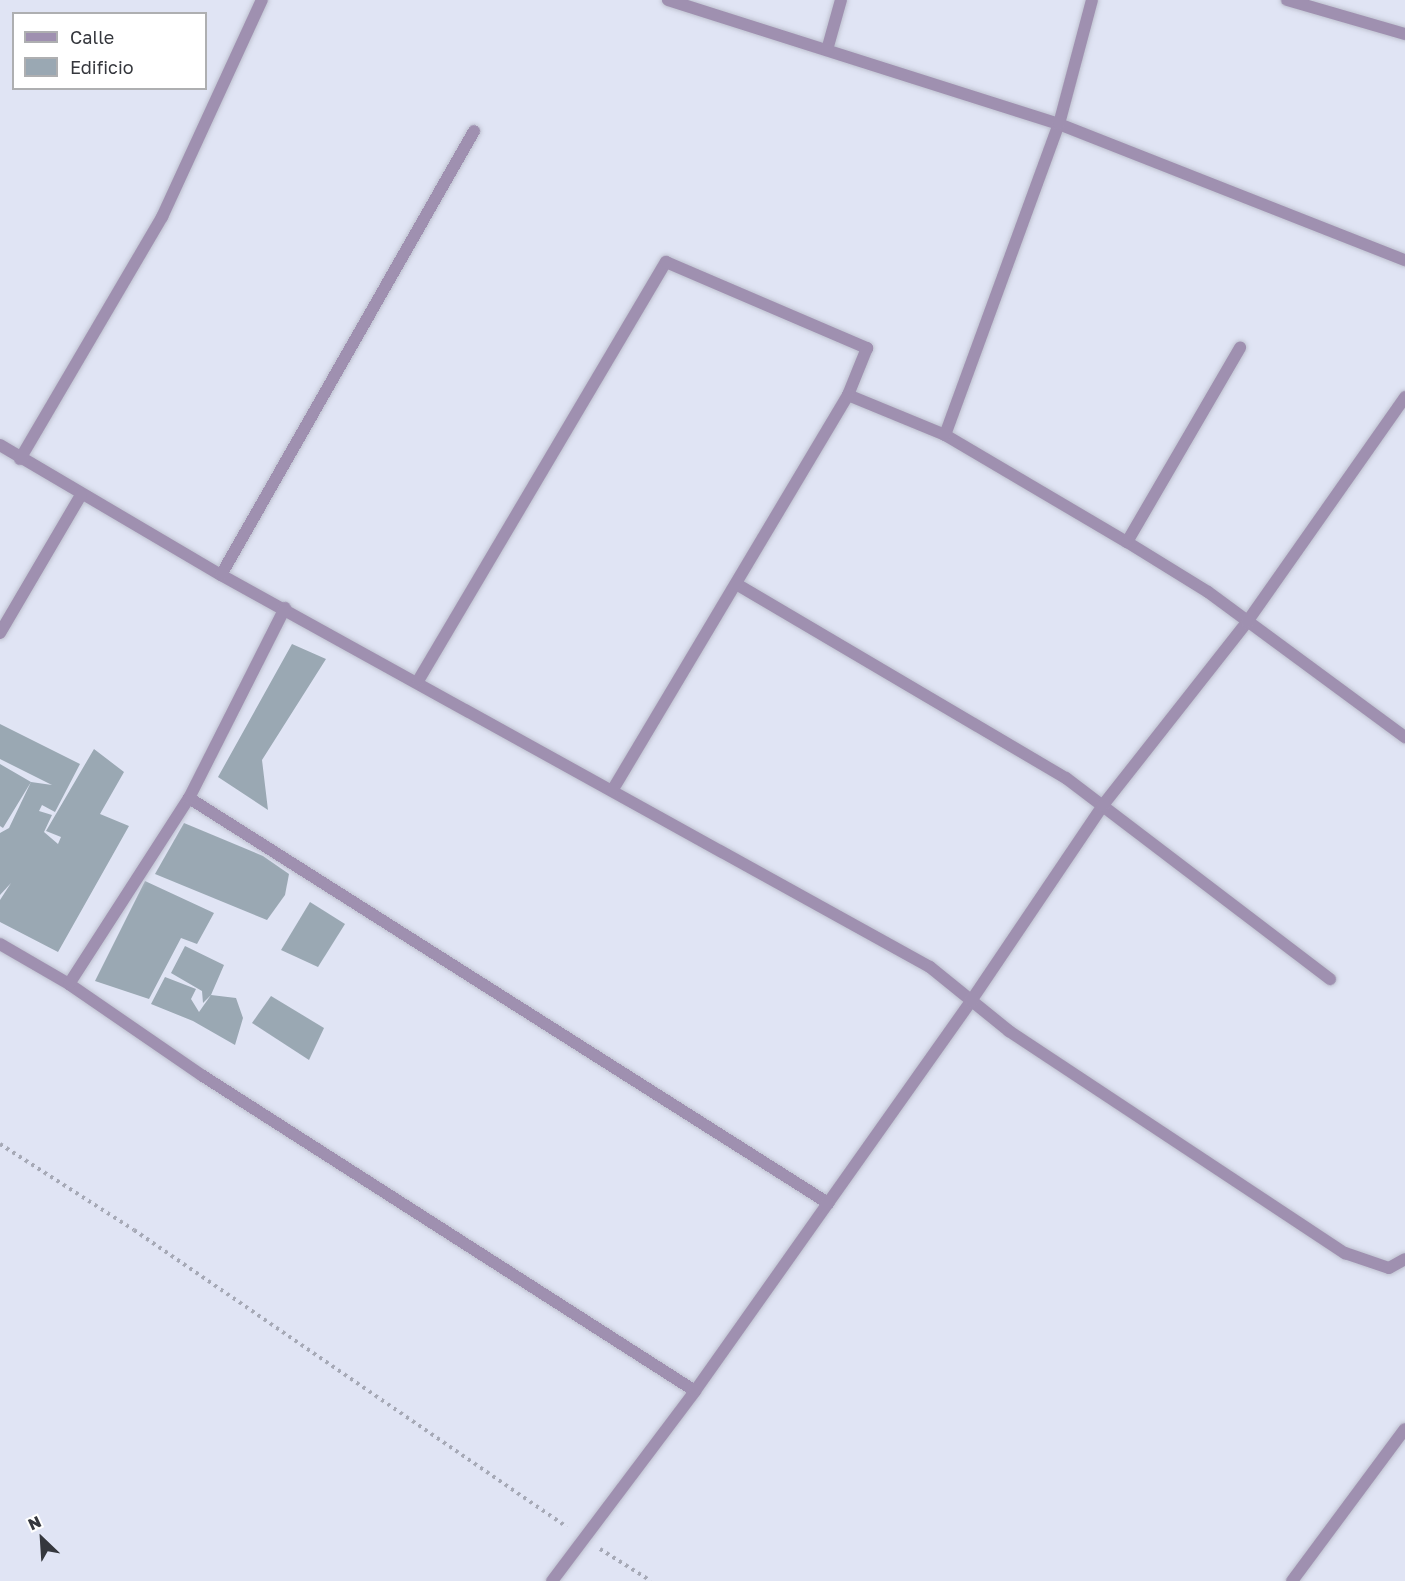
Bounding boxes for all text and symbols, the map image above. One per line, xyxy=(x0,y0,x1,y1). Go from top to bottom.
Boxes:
legend xyxy=(12,12,207,90)
text: Calle xyxy=(70,26,114,48)
text: Edificio xyxy=(70,56,134,78)
north arrow xyxy=(12,1509,72,1569)
text: N xyxy=(25,1511,44,1534)

